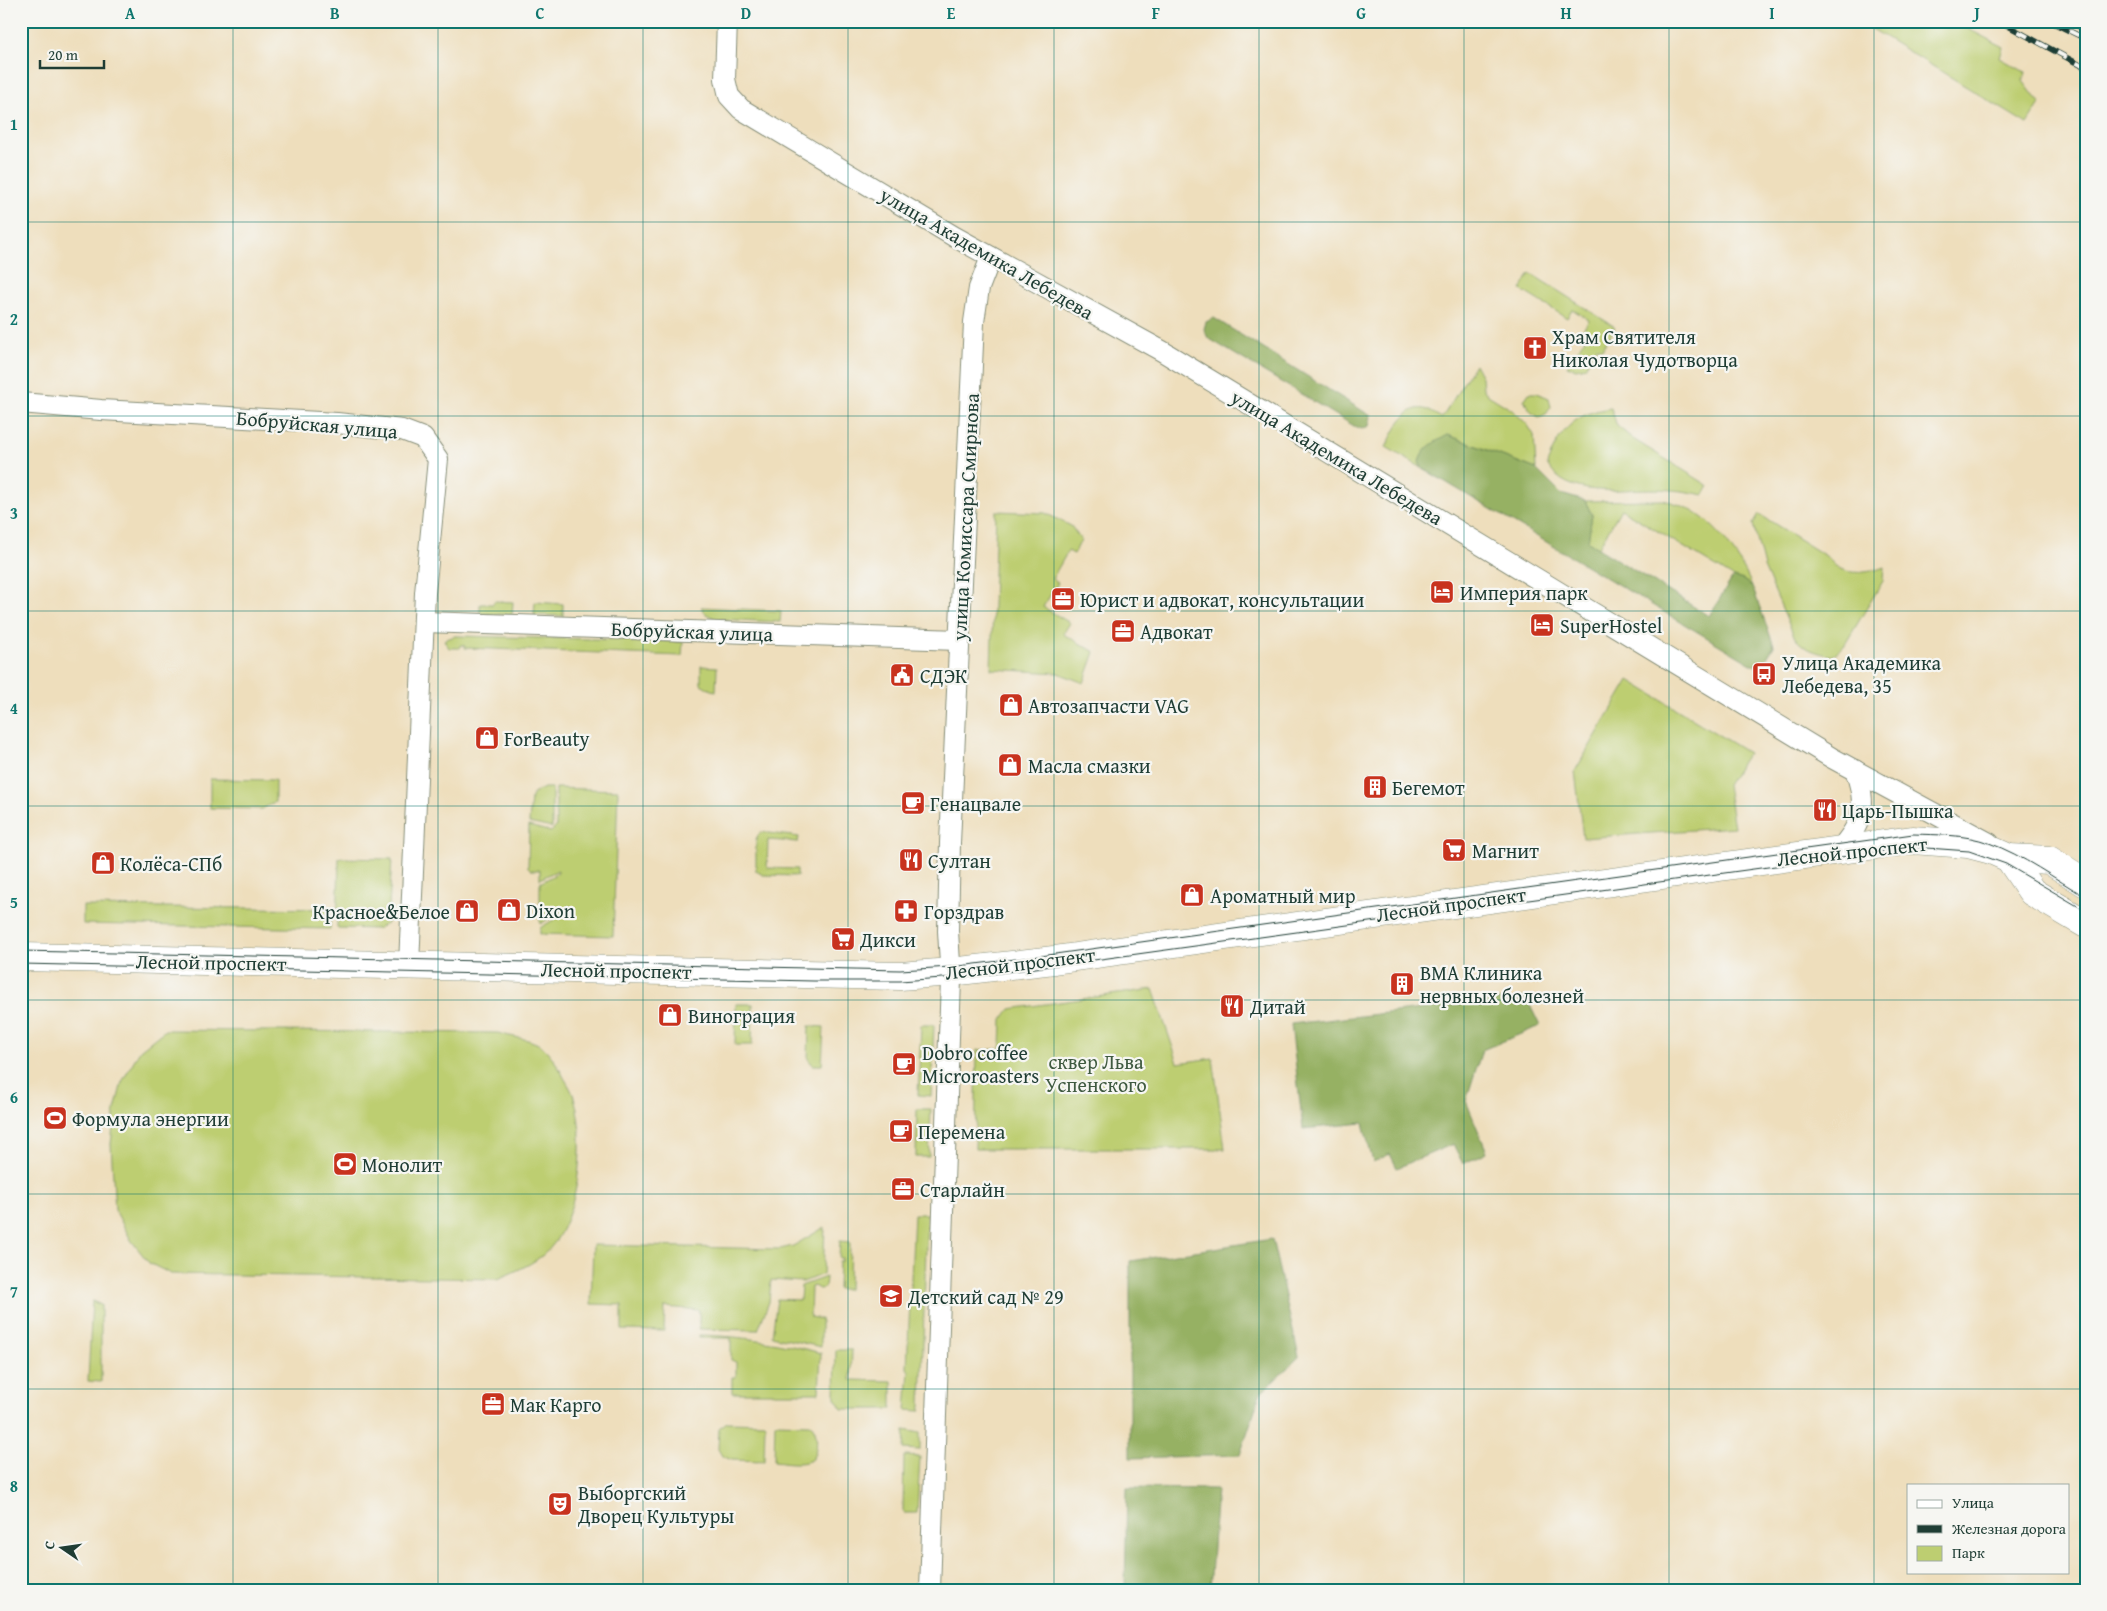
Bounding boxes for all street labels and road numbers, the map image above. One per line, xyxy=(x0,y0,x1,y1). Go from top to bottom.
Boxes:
street label: улица Академика Лебедева xyxy=(874,179,1100,326)
street label: улица Академика Лебедева xyxy=(1225,382,1449,532)
street label: улица Комиссара Смирнова xyxy=(944,392,986,643)
street label: Бобруйская улица xyxy=(235,402,399,446)
street label: Бобруйская улица xyxy=(611,614,774,648)
street label: Лесной проспект xyxy=(1775,829,1929,873)
street label: Лесной проспект xyxy=(1374,879,1528,929)
street label: Лесной проспект xyxy=(943,939,1097,987)
street label: Лесной проспект xyxy=(135,946,287,978)
street label: Лесной проспект xyxy=(540,954,692,986)

